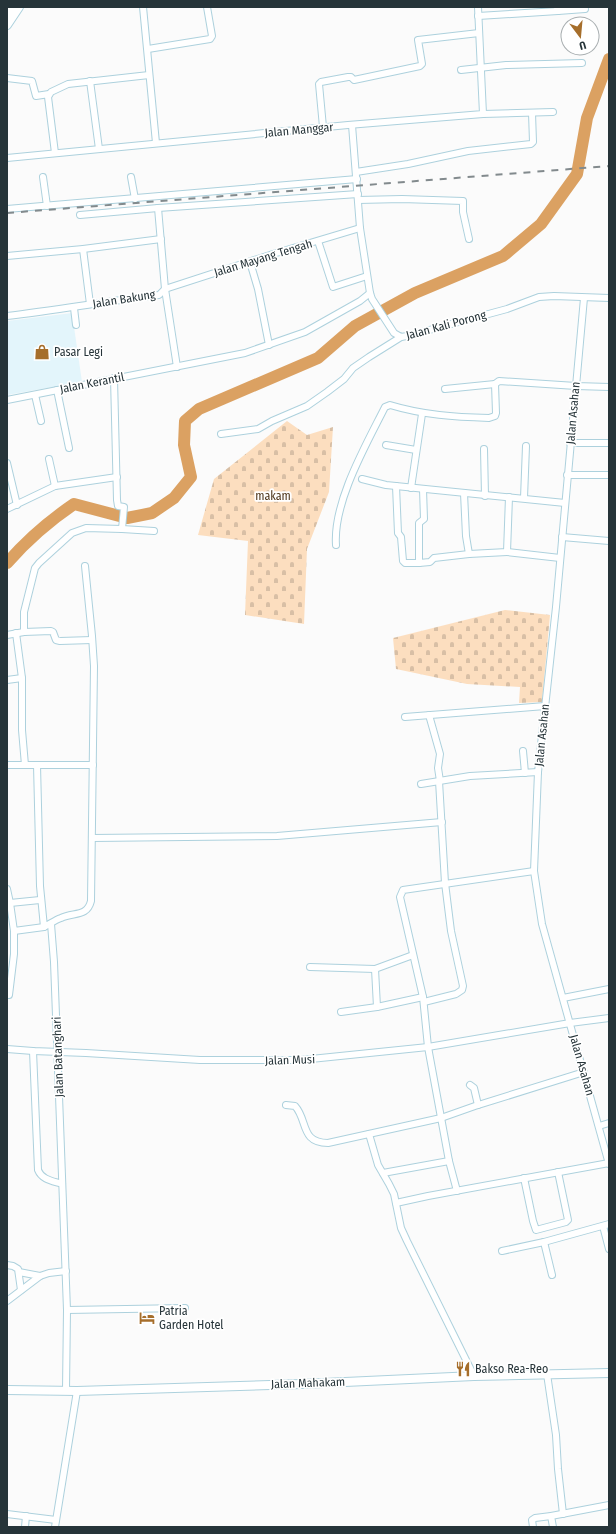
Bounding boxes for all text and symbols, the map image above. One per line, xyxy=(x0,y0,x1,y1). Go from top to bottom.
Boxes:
north arrow xyxy=(560,16,600,56)
text: U xyxy=(578,38,588,52)
street label: Jalan Manggar xyxy=(264,120,335,140)
street label: Jalan Mayang Tengah xyxy=(212,236,314,280)
street label: Jalan Bakung xyxy=(92,287,157,311)
street label: Jalan Kali Porong xyxy=(404,307,488,342)
shop icon: Pasar Legi xyxy=(33,343,51,361)
place label: Pasar Legi xyxy=(54,345,103,359)
street label: Jalan Kerantil xyxy=(59,370,125,396)
street label: Jalan Asahan xyxy=(563,381,583,445)
park label: makam xyxy=(255,489,291,503)
street label: Jalan Asahan xyxy=(532,703,552,767)
street label: Jalan Batanghari xyxy=(50,1016,66,1098)
street label: Jalan Asahan xyxy=(567,1033,597,1097)
street label: Jalan Musi xyxy=(265,1052,315,1068)
place label: Patria Garden Hotel xyxy=(159,1304,224,1332)
hotel icon: Patria Garden Hotel xyxy=(138,1309,156,1327)
restaurant icon: Bakso Rea-Reo xyxy=(454,1360,472,1378)
place label: Bakso Rea-Reo xyxy=(475,1362,548,1376)
street label: Jalan Mahakam xyxy=(271,1375,345,1391)

